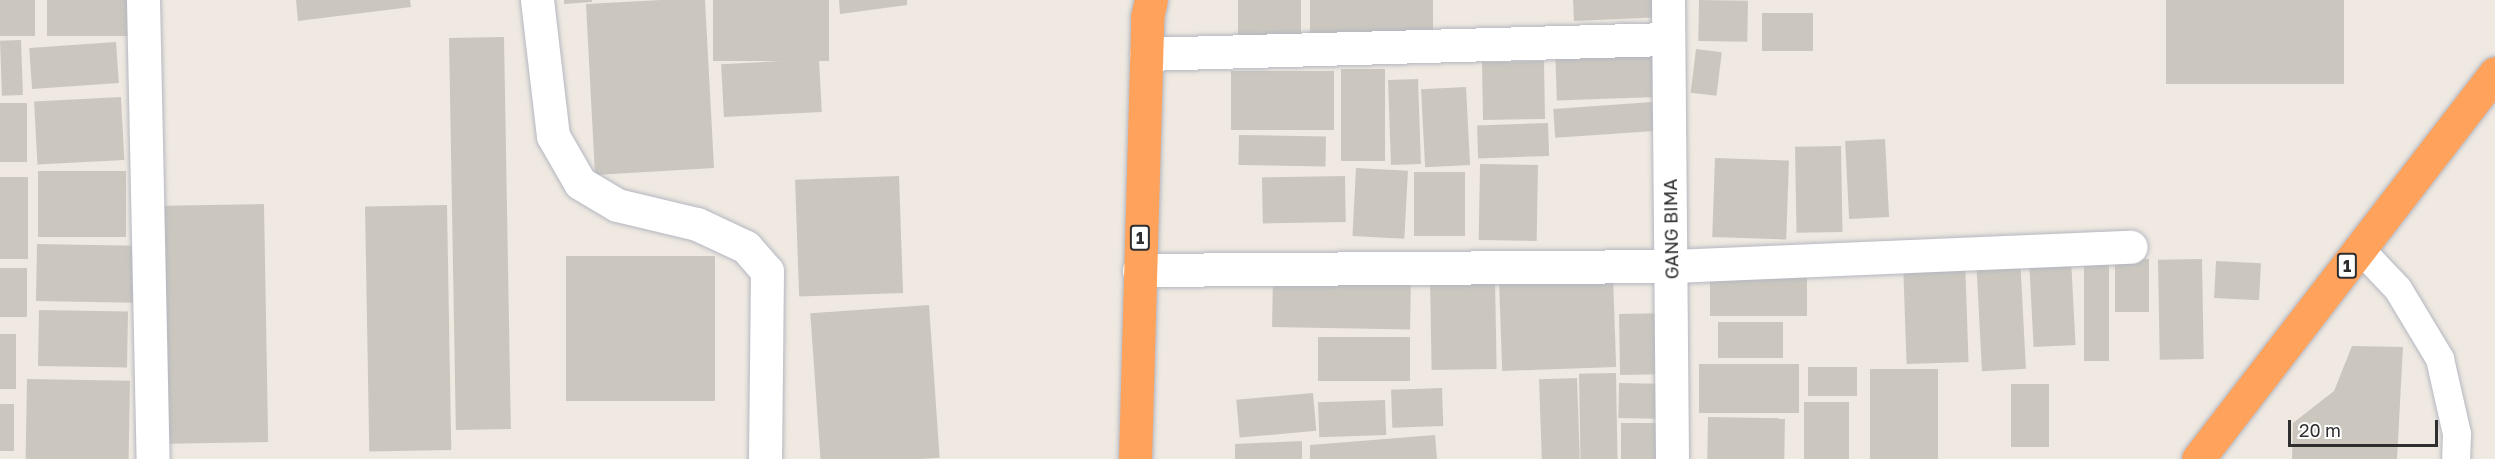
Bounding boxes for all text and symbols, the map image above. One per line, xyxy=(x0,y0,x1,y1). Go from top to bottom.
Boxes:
street label: GANG BIMA xyxy=(1659,179,1683,279)
road number: 1 xyxy=(1130,225,1150,251)
road number: 1 xyxy=(2336,253,2358,279)
scale bar xyxy=(2291,408,2441,446)
text: 20 m xyxy=(2299,419,2341,441)

